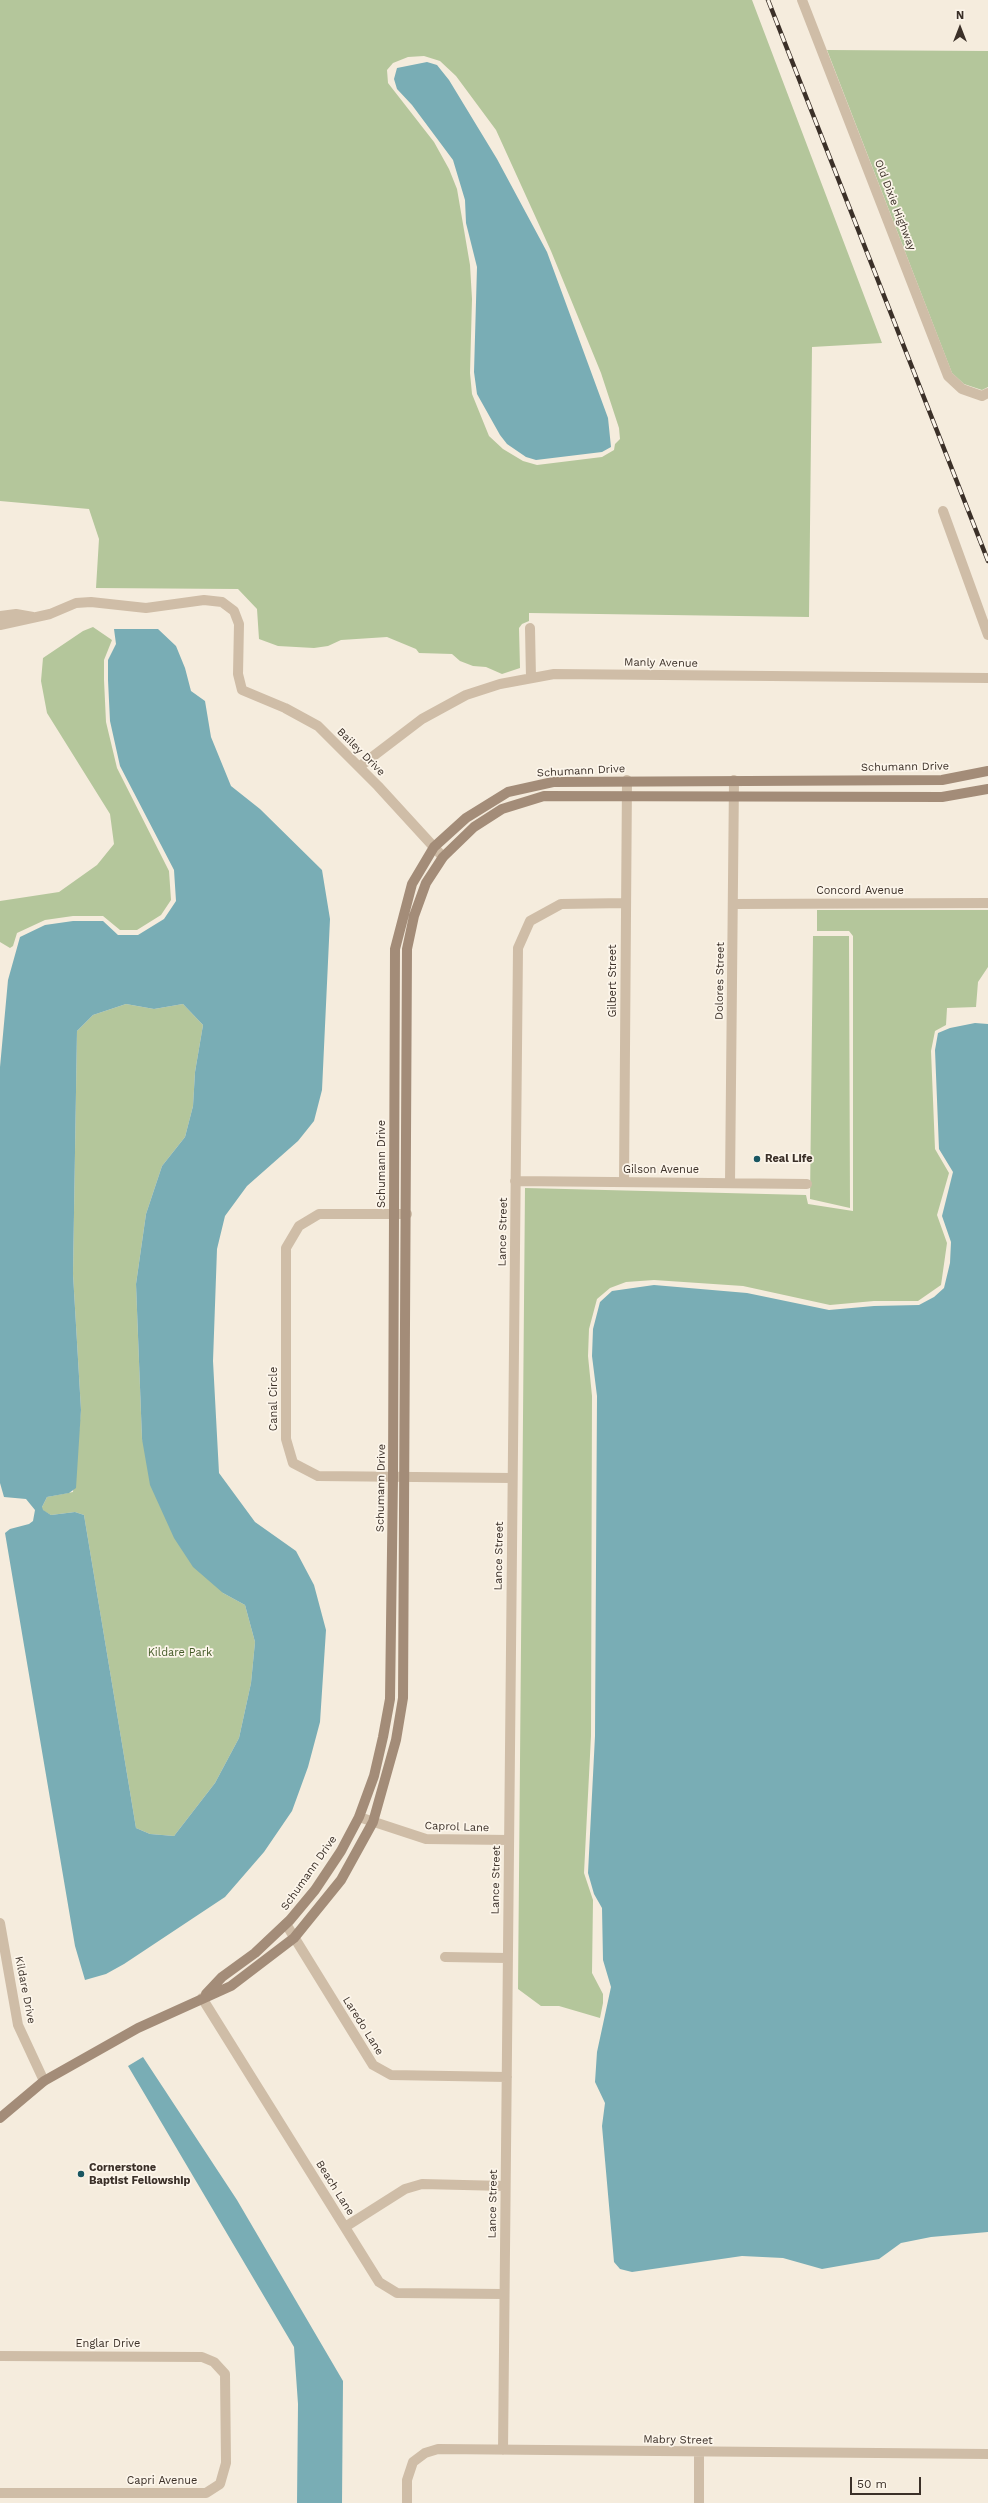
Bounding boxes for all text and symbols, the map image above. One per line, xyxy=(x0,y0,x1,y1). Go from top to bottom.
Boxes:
north arrow xyxy=(940,8,980,48)
text: N xyxy=(956,9,964,22)
street label: Old Dixie Highway xyxy=(872,158,918,252)
street label: Manly Avenue xyxy=(624,656,698,670)
street label: Bailey Drive xyxy=(334,725,388,779)
street label: Schumann Drive xyxy=(861,760,949,774)
street label: Schumann Drive xyxy=(537,762,625,780)
street label: Concord Avenue xyxy=(816,884,904,898)
street label: Dolores Street xyxy=(713,942,727,1020)
street label: Gilbert Street xyxy=(606,944,620,1018)
street label: Schumann Drive xyxy=(375,1120,389,1208)
place label: Real Life xyxy=(765,1152,813,1166)
marker: Real Life xyxy=(752,1154,762,1164)
street label: Gilson Avenue xyxy=(623,1163,699,1177)
street label: Lance Street xyxy=(496,1197,510,1267)
street label: Canal Circle xyxy=(267,1367,281,1431)
street label: Schumann Drive xyxy=(374,1444,388,1532)
street label: Lance Street xyxy=(492,1521,506,1591)
park label: Kildare Park xyxy=(148,1646,212,1660)
street label: Caprol Lane xyxy=(424,1819,490,1835)
street label: Schumann Drive xyxy=(278,1833,340,1913)
street label: Lance Street xyxy=(489,1845,503,1915)
street label: Kildare Drive xyxy=(12,1955,38,2025)
street label: Laredo Lane xyxy=(340,1994,386,2058)
street label: Beach Lane xyxy=(313,2158,357,2218)
place label: Cornerstone Baptist Fellowship xyxy=(89,2161,190,2187)
marker: Cornerstone Baptist Fellowship xyxy=(76,2169,86,2179)
street label: Lance Street xyxy=(486,2169,500,2239)
street label: Englar Drive xyxy=(76,2337,140,2351)
street label: Mabry Street xyxy=(643,2433,713,2447)
scale bar xyxy=(852,2469,923,2495)
street label: Capri Avenue xyxy=(127,2474,197,2488)
text: 50 m xyxy=(857,2477,887,2491)

